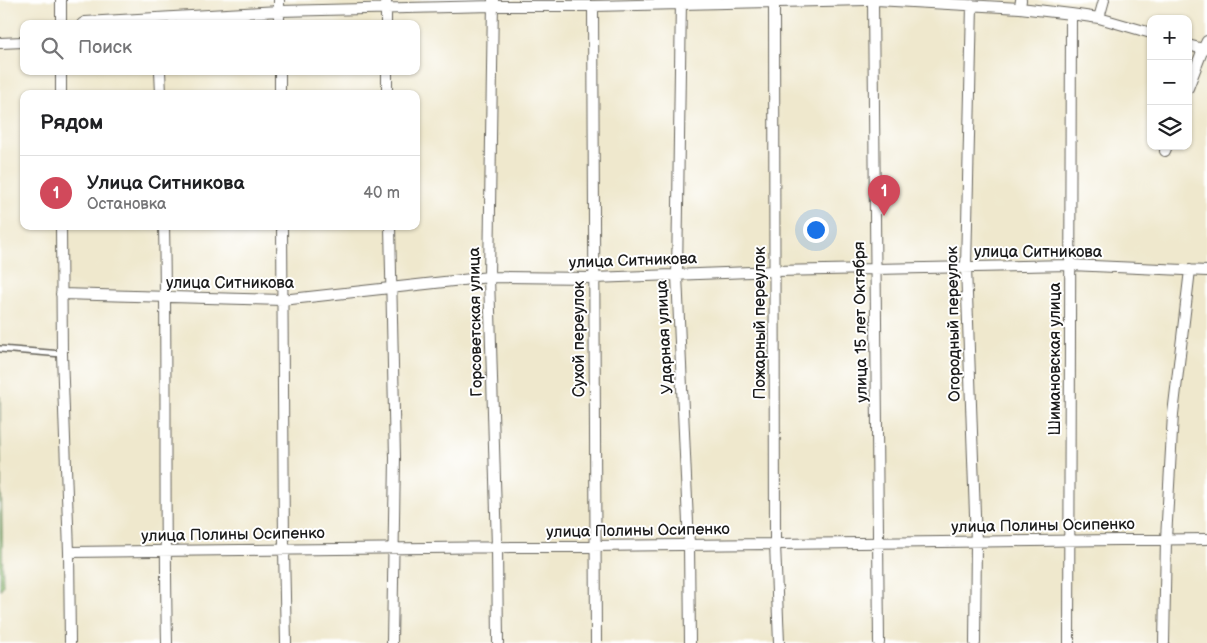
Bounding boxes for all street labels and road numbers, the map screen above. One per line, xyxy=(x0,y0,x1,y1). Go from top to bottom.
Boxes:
street label: улица 15 лет Октября xyxy=(850,241,872,403)
street label: улица Ситникова xyxy=(974,243,1103,262)
street label: Огородный переулок xyxy=(943,245,965,402)
street label: Горсоветская улица xyxy=(465,246,487,397)
street label: Пожарный переулок xyxy=(751,246,770,399)
street label: улица Ситникова xyxy=(569,249,698,273)
street label: улица Ситникова xyxy=(166,274,295,293)
street label: Ударная улица xyxy=(652,279,677,395)
street label: Сухой переулок xyxy=(570,280,589,397)
street label: Шимановская улица xyxy=(1046,282,1065,436)
street label: улица Полины Осипенко xyxy=(951,515,1135,537)
street label: улица Полины Осипенко xyxy=(546,520,730,542)
street label: улица Полины Осипенко xyxy=(141,524,325,546)

